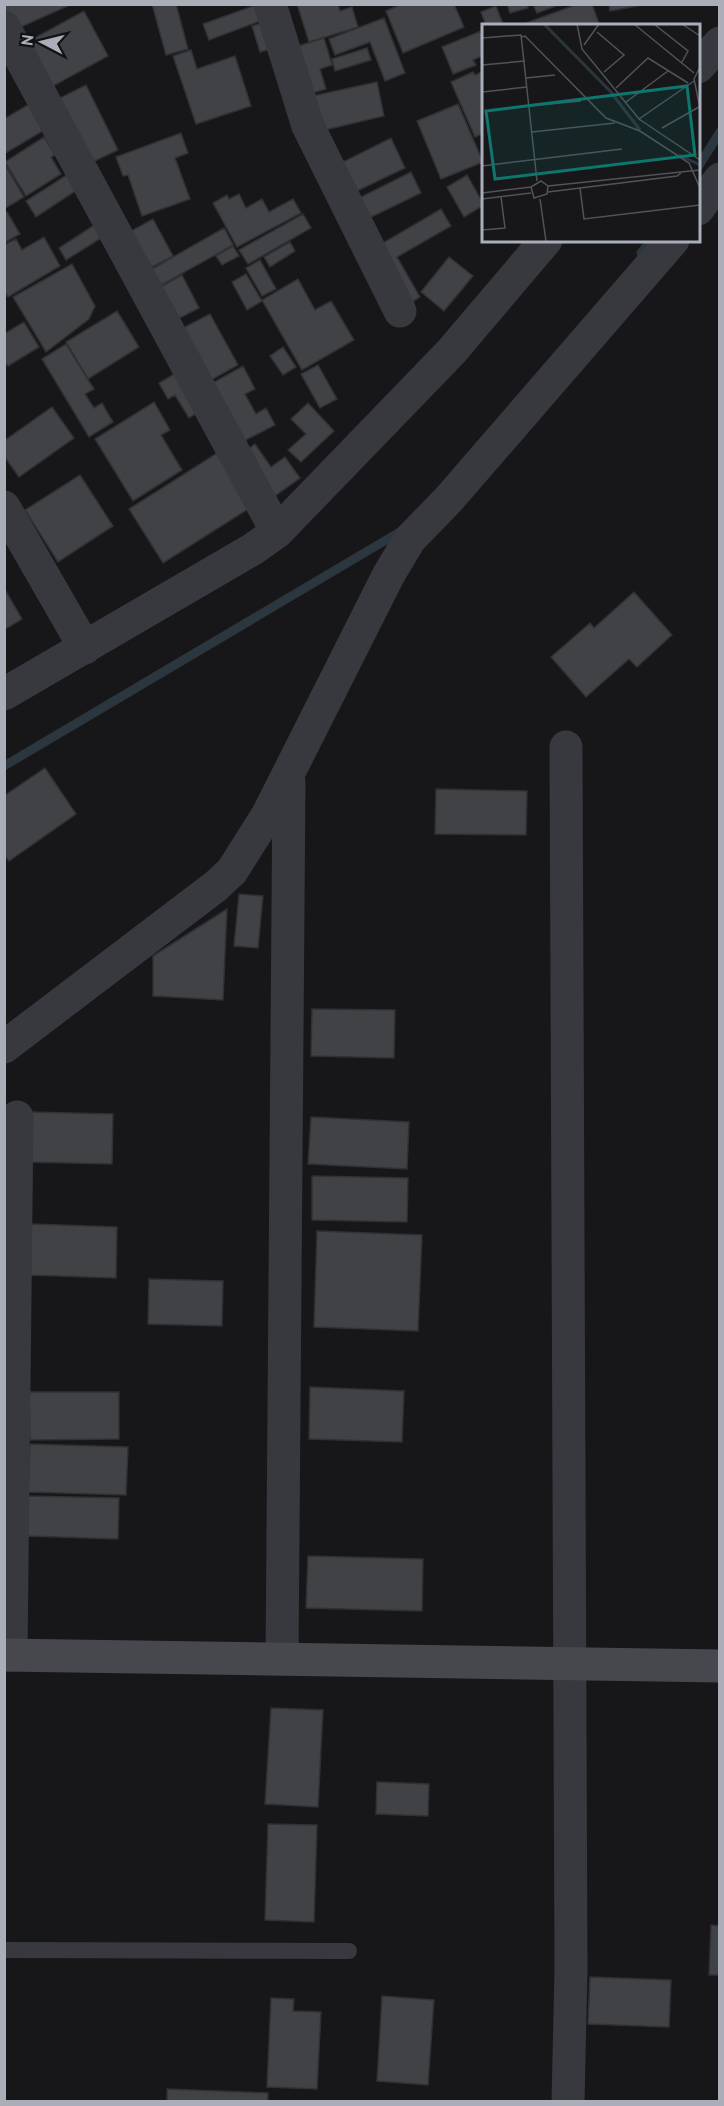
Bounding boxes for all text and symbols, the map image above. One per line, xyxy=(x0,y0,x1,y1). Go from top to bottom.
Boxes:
north arrow xyxy=(12,12,72,72)
inset map xyxy=(482,24,700,242)
text: N xyxy=(18,33,40,47)

